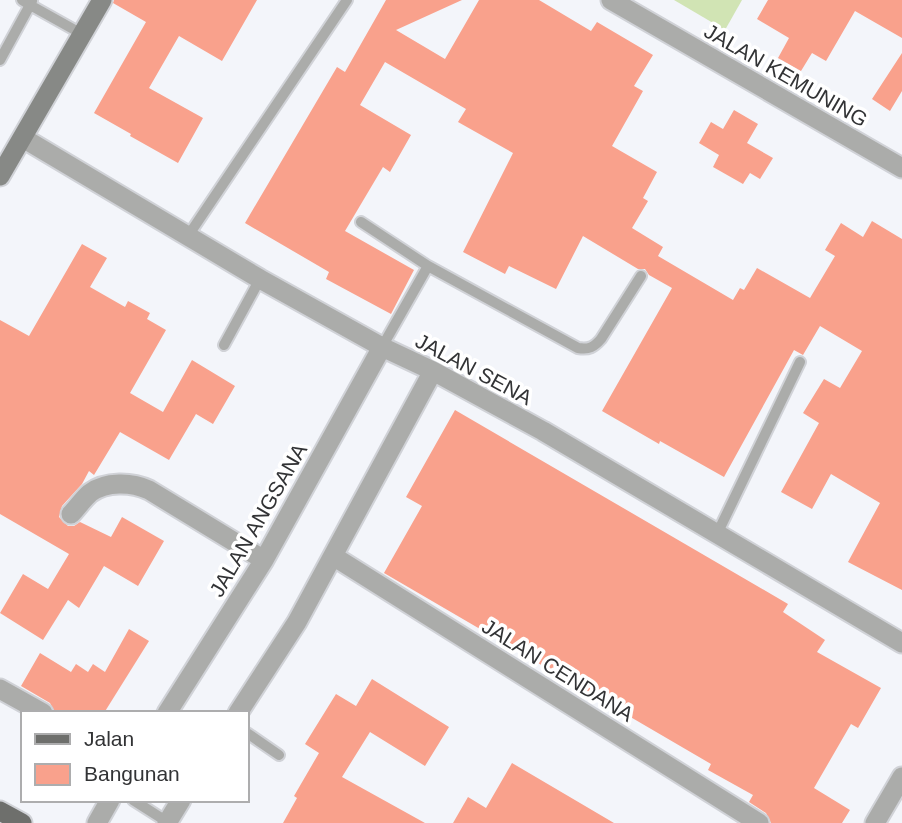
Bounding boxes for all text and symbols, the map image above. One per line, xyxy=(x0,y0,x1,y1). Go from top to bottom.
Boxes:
street label: JALAN KEMUNING xyxy=(700,19,872,131)
street label: JALAN SENA xyxy=(412,329,536,409)
street label: JALAN ANGSANA xyxy=(205,439,311,601)
street label: JALAN CENDANA xyxy=(478,614,638,726)
legend xyxy=(21,711,248,802)
text: Jalan xyxy=(84,727,134,750)
text: Bangunan xyxy=(84,762,180,785)

